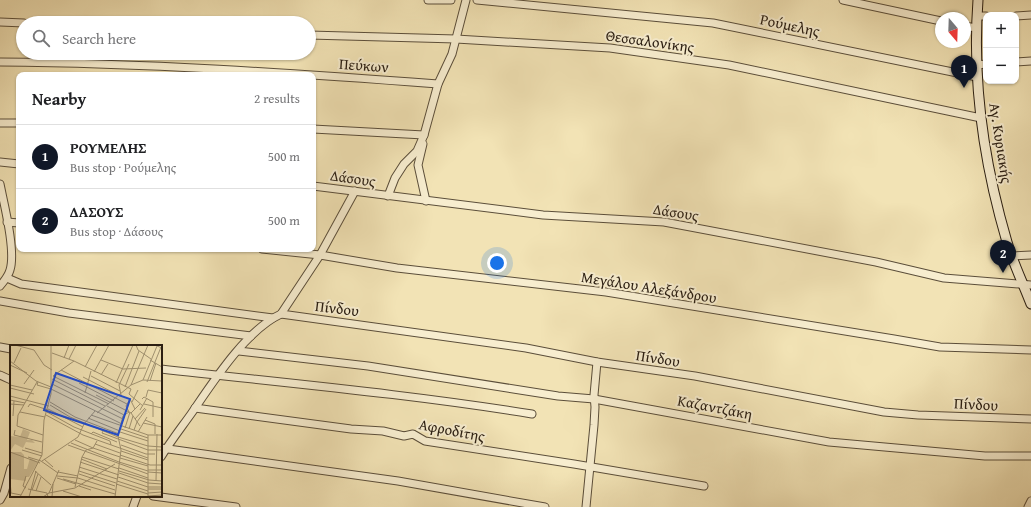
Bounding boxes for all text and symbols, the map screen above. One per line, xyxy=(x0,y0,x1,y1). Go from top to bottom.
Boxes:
street label: Ρούμελης xyxy=(758,8,822,42)
north arrow xyxy=(935,12,971,48)
map controls xyxy=(983,12,1019,84)
button: + xyxy=(983,12,1019,48)
search box xyxy=(16,16,316,60)
street label: Θεσσαλονίκης xyxy=(605,24,696,58)
icon: search xyxy=(30,27,52,49)
text: Search here xyxy=(62,28,136,49)
button: − xyxy=(983,48,1019,84)
street label: Πεύκων xyxy=(338,53,390,77)
pin: 1 xyxy=(951,55,977,88)
text: Nearby xyxy=(32,86,86,111)
text: 2 results xyxy=(254,89,300,108)
street label: Αγ. Κυριακής xyxy=(984,101,1018,185)
text: ΡΟΥΜΕΛΗΣ xyxy=(70,137,146,158)
text: 1 xyxy=(42,147,48,166)
text: 500 m xyxy=(268,147,300,166)
text: Bus stop · Ρούμελης xyxy=(70,158,176,177)
street label: Δάσους xyxy=(329,164,378,192)
street label: Δάσους xyxy=(652,198,701,226)
text: ΔΑΣΟΥΣ xyxy=(70,201,123,222)
text: 2 xyxy=(42,211,48,230)
text: 500 m xyxy=(268,211,300,230)
text: Bus stop · Δάσους xyxy=(70,222,163,241)
pin: 2 xyxy=(990,240,1016,273)
your location xyxy=(487,253,507,273)
street label: Μεγάλου Αλεξάνδρου xyxy=(580,266,718,308)
street label: Πίνδου xyxy=(314,295,360,321)
street label: Πίνδου xyxy=(635,344,682,372)
inset map xyxy=(10,345,162,497)
street label: Καζαντζάκη xyxy=(676,389,754,425)
street label: Πίνδου xyxy=(953,392,999,416)
street label: Αφροδίτης xyxy=(417,413,487,447)

